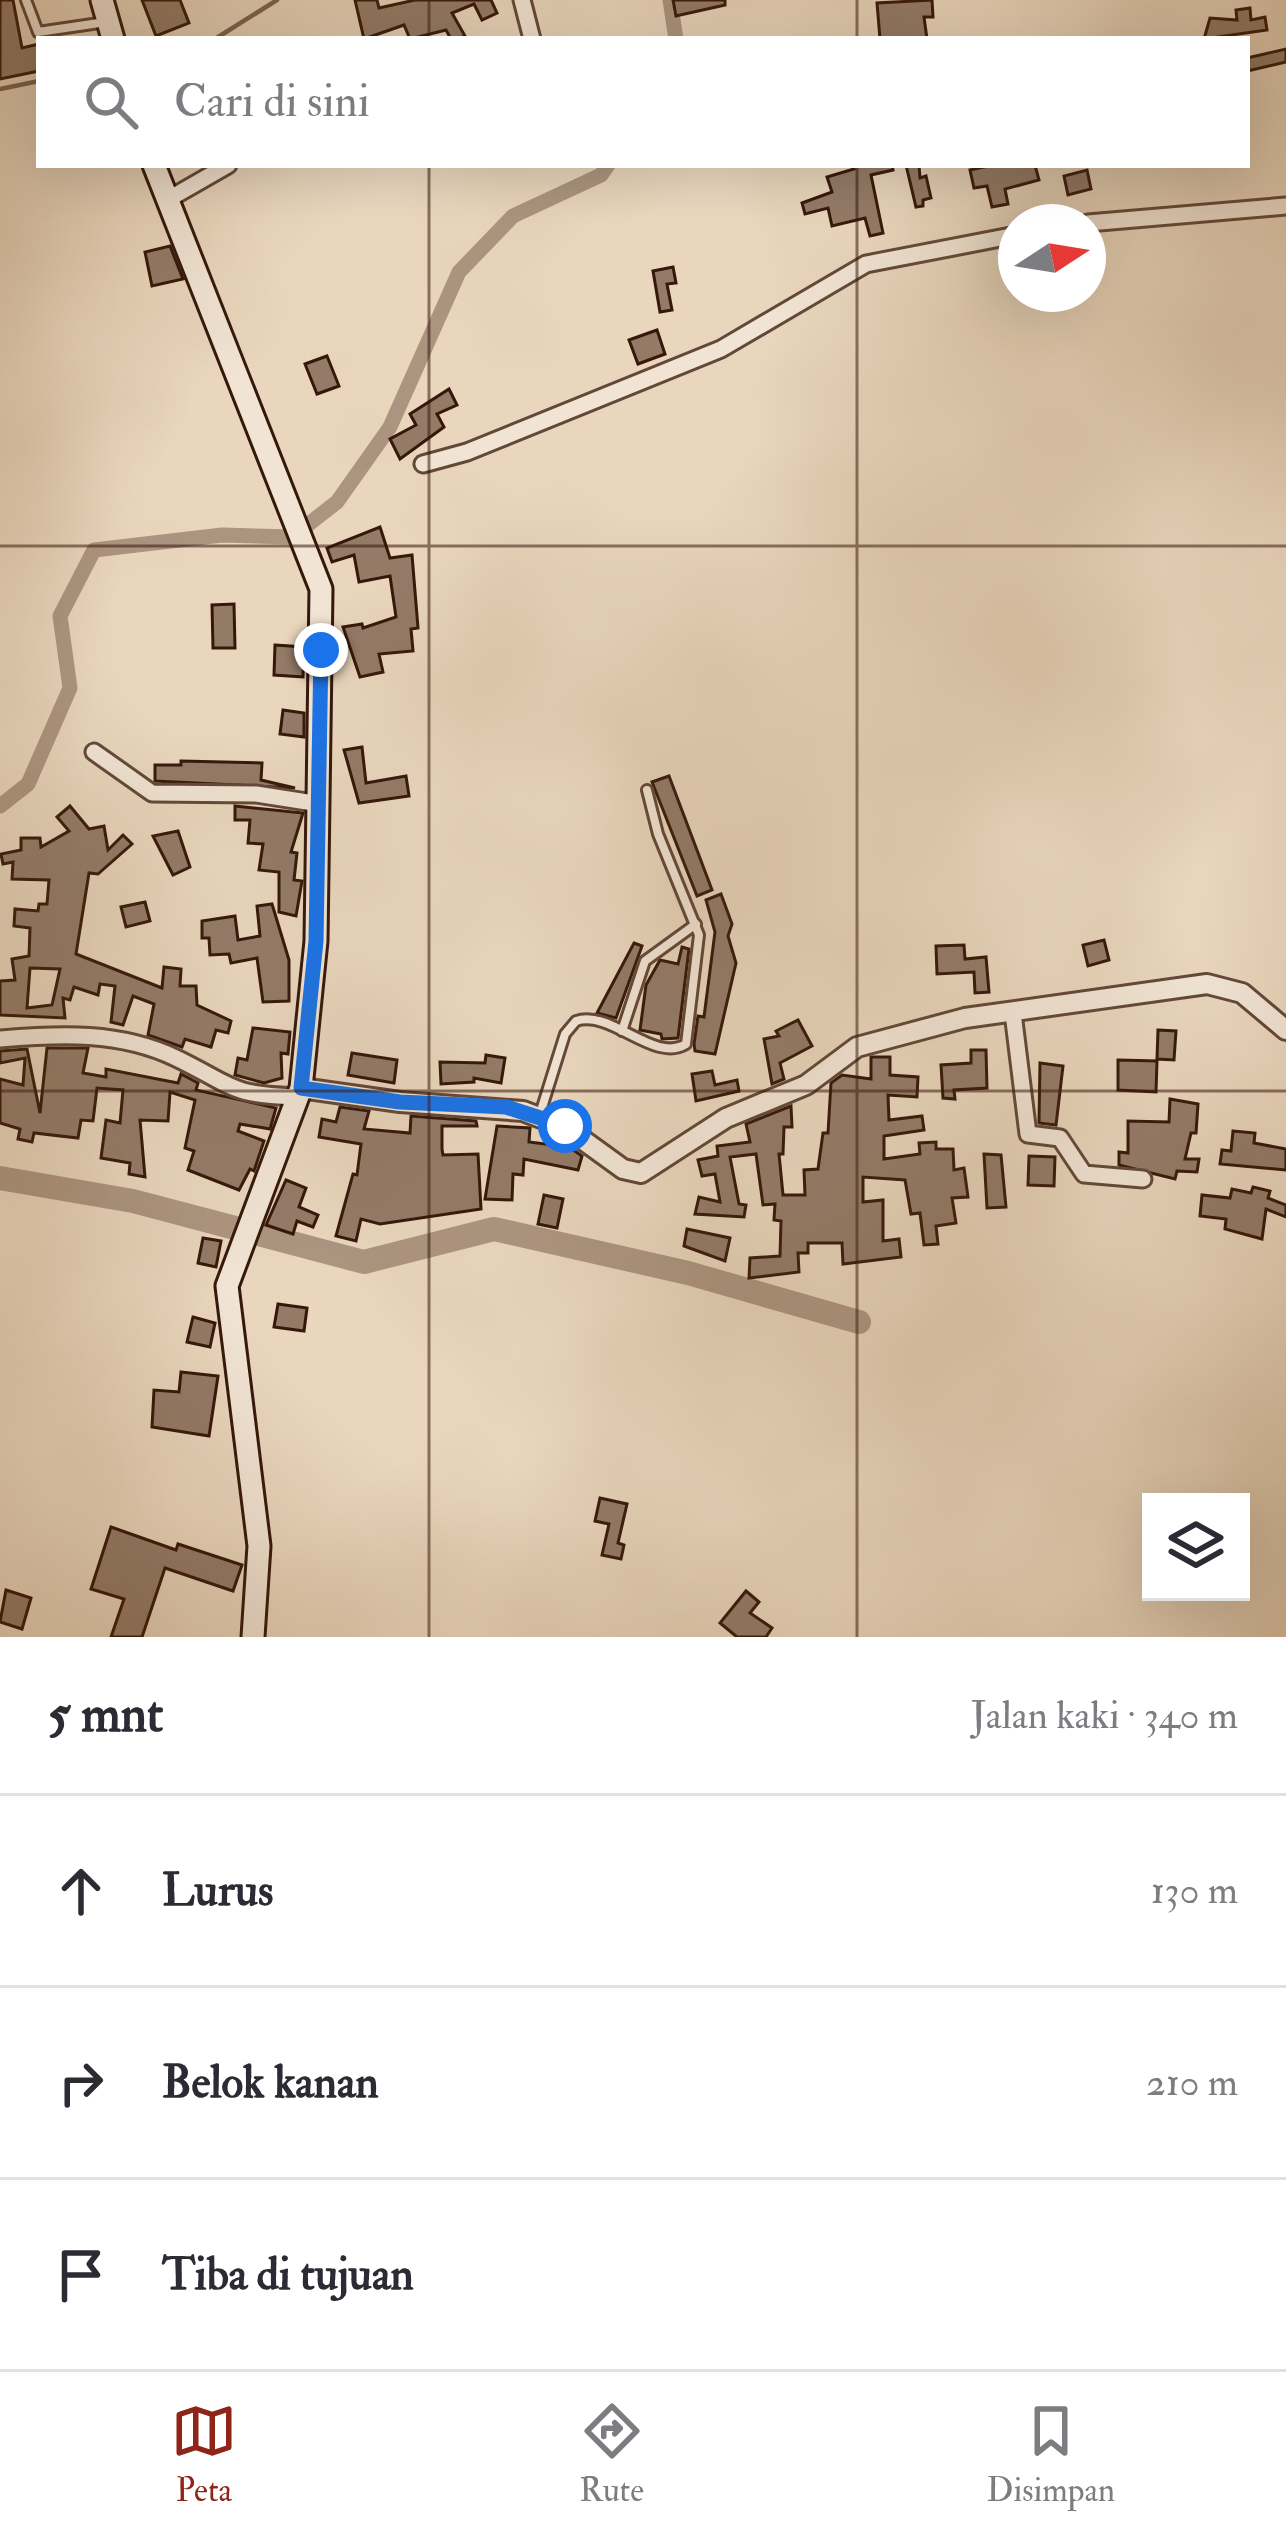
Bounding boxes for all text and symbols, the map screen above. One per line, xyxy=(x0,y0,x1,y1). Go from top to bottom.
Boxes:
search box xyxy=(36,36,1250,168)
icon: search xyxy=(78,69,144,135)
text: Cari di sini xyxy=(174,74,370,130)
north arrow xyxy=(998,204,1106,312)
route end xyxy=(294,623,348,677)
route start xyxy=(538,1099,592,1153)
map controls xyxy=(1142,1493,1250,1601)
button: layers xyxy=(1142,1493,1250,1601)
text: 5 mnt xyxy=(48,1683,163,1747)
text: Jalan kaki · 340 m xyxy=(971,1691,1238,1740)
icon: ahead xyxy=(48,1858,114,1924)
text: Lurus xyxy=(162,1863,273,1919)
text: 130 m xyxy=(1151,1866,1238,1915)
icon: right xyxy=(48,2050,114,2116)
text: Belok kanan xyxy=(162,2055,379,2111)
text: 210 m xyxy=(1146,2058,1238,2107)
icon: arrive xyxy=(48,2242,114,2308)
text: Tiba di tujuan xyxy=(162,2247,414,2303)
tab: Peta xyxy=(171,2398,237,2511)
tab: Rute xyxy=(579,2398,645,2511)
tab: Disimpan xyxy=(987,2398,1115,2511)

